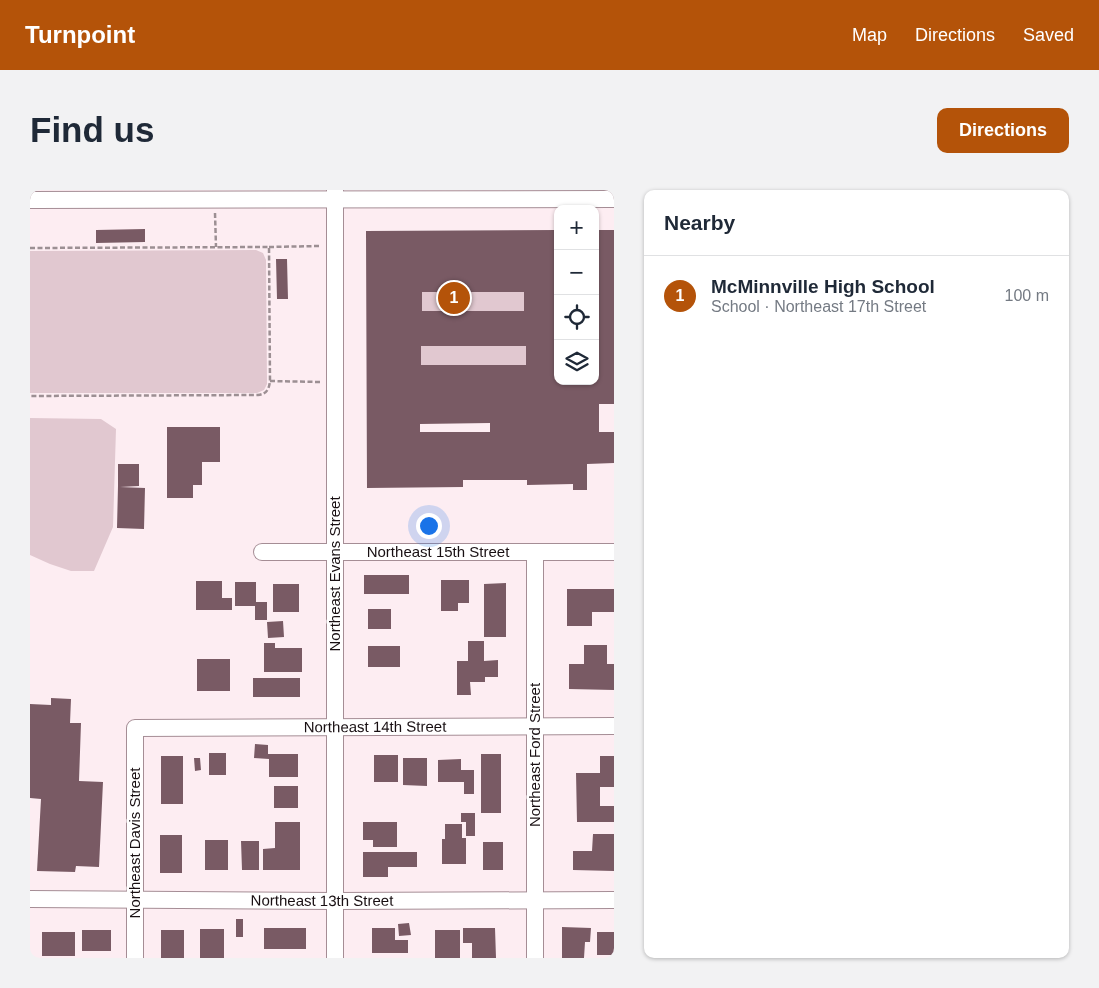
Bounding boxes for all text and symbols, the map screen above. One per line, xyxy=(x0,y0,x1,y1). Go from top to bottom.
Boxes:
text: Turnpoint xyxy=(25,21,135,48)
text: Map xyxy=(852,25,887,45)
text: Directions xyxy=(915,25,995,45)
text: Saved xyxy=(1023,25,1074,45)
button: Directions xyxy=(937,108,1069,153)
text: Find us xyxy=(30,110,154,149)
map controls xyxy=(554,205,599,385)
button: + xyxy=(554,205,599,250)
text: Nearby xyxy=(664,211,735,234)
button: − xyxy=(554,250,599,295)
text: McMinnville High School xyxy=(711,276,935,297)
pin: 1 xyxy=(438,279,470,317)
text: 1 xyxy=(676,287,684,304)
text: 100 m xyxy=(1005,287,1049,304)
button: locate xyxy=(554,295,599,340)
text: School · Northeast 17th Street xyxy=(711,298,926,315)
button: layers xyxy=(554,340,599,385)
street label: Northeast Evans Street xyxy=(326,496,343,652)
your location xyxy=(416,513,442,539)
street label: Northeast 15th Street xyxy=(367,543,510,560)
street label: Northeast Ford Street xyxy=(526,682,543,827)
street label: Northeast 14th Street xyxy=(304,718,447,735)
street label: Northeast Davis Street xyxy=(126,767,143,918)
street label: Northeast 13th Street xyxy=(251,891,394,909)

